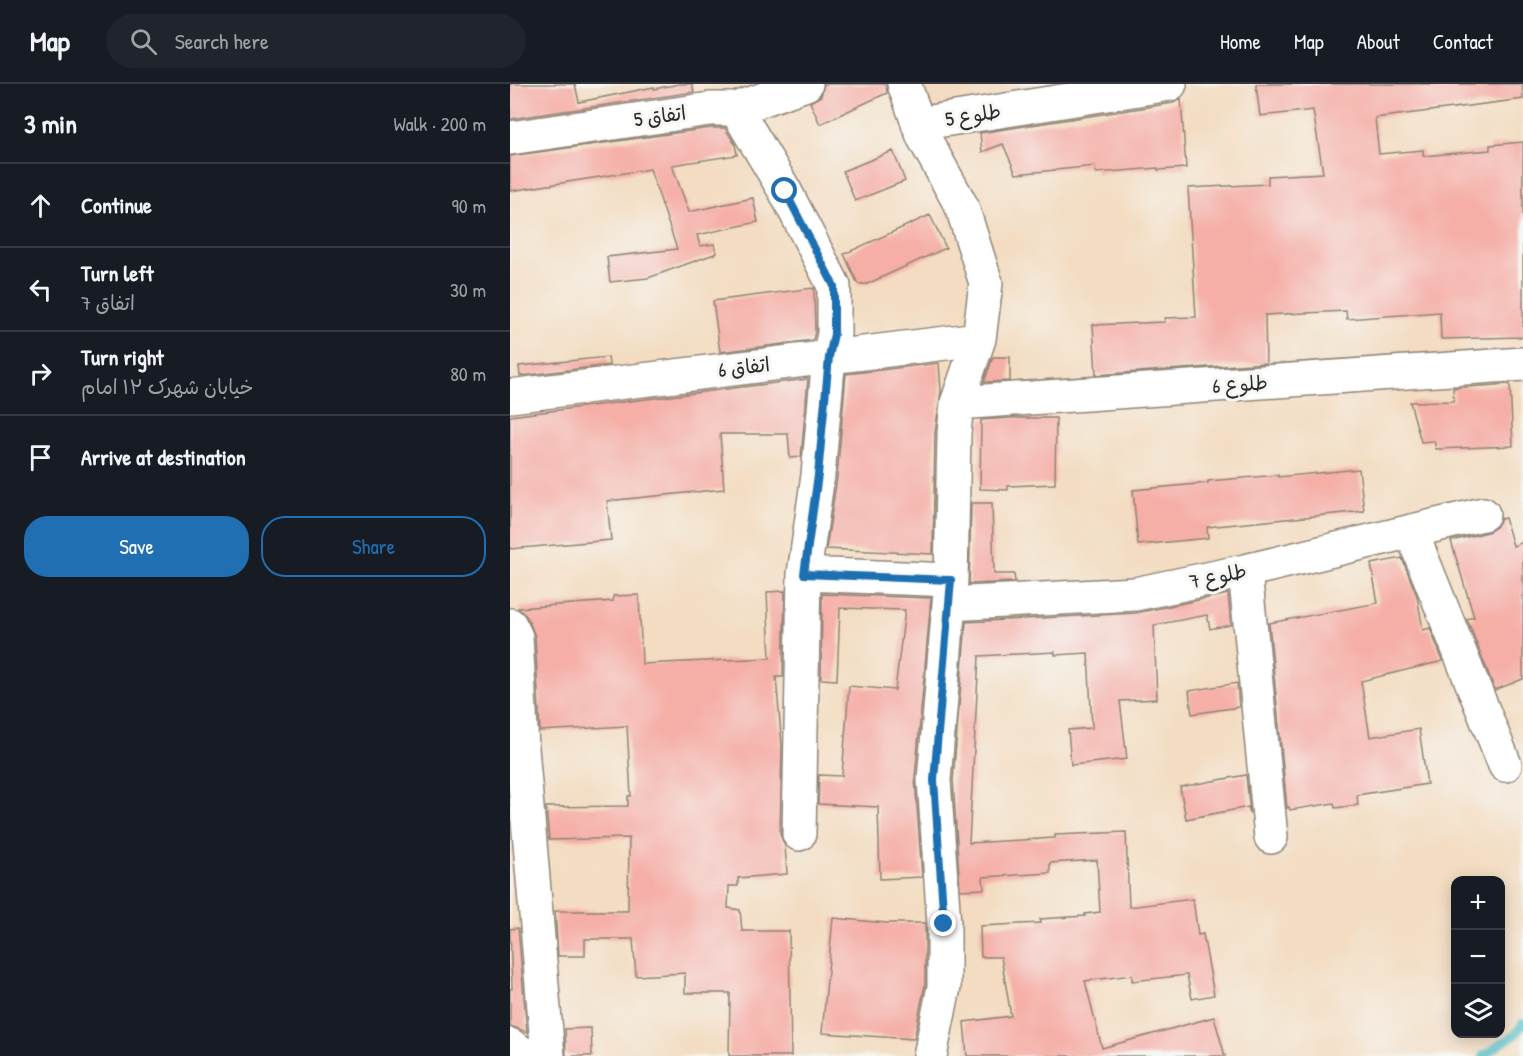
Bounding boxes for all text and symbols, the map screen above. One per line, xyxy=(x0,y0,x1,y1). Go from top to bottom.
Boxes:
search box xyxy=(106,14,526,68)
text: Map xyxy=(30,22,70,60)
icon: search xyxy=(127,25,160,58)
text: Search here xyxy=(175,26,269,56)
text: Home xyxy=(1220,27,1261,56)
text: Map xyxy=(1294,27,1324,56)
text: About xyxy=(1357,27,1400,56)
text: Contact xyxy=(1433,27,1493,56)
street label: طلوع 5 xyxy=(943,97,1003,133)
street label: اتفاق 5 xyxy=(632,98,688,133)
text: 3 min xyxy=(24,106,77,141)
text: Walk · 200 m xyxy=(394,110,486,137)
route start xyxy=(771,177,797,203)
icon: ahead xyxy=(24,189,57,222)
text: Continue xyxy=(81,190,152,220)
text: 90 m xyxy=(452,192,486,219)
text: Turn left xyxy=(81,258,154,288)
icon: left xyxy=(24,273,57,306)
text: 30 m xyxy=(450,276,486,303)
text: اتفاق 7 xyxy=(81,289,135,316)
text: Turn right xyxy=(81,342,164,372)
street label: اتفاق 6 xyxy=(717,350,771,383)
icon: right xyxy=(24,357,57,390)
text: 80 m xyxy=(450,360,486,387)
street label: طلوع 6 xyxy=(1211,368,1269,400)
text: خیابان شهرک ۱۲ امام xyxy=(81,373,253,400)
icon: arrive xyxy=(24,441,57,474)
text: Arrive at destination xyxy=(81,442,246,472)
button: Save xyxy=(24,516,249,577)
button: Share xyxy=(261,516,486,577)
street label: طلوع 7 xyxy=(1187,556,1249,596)
map controls xyxy=(1451,876,1505,1038)
button: + xyxy=(1451,876,1505,930)
route end xyxy=(930,910,956,936)
button: − xyxy=(1451,930,1505,984)
button: layers xyxy=(1451,984,1505,1038)

